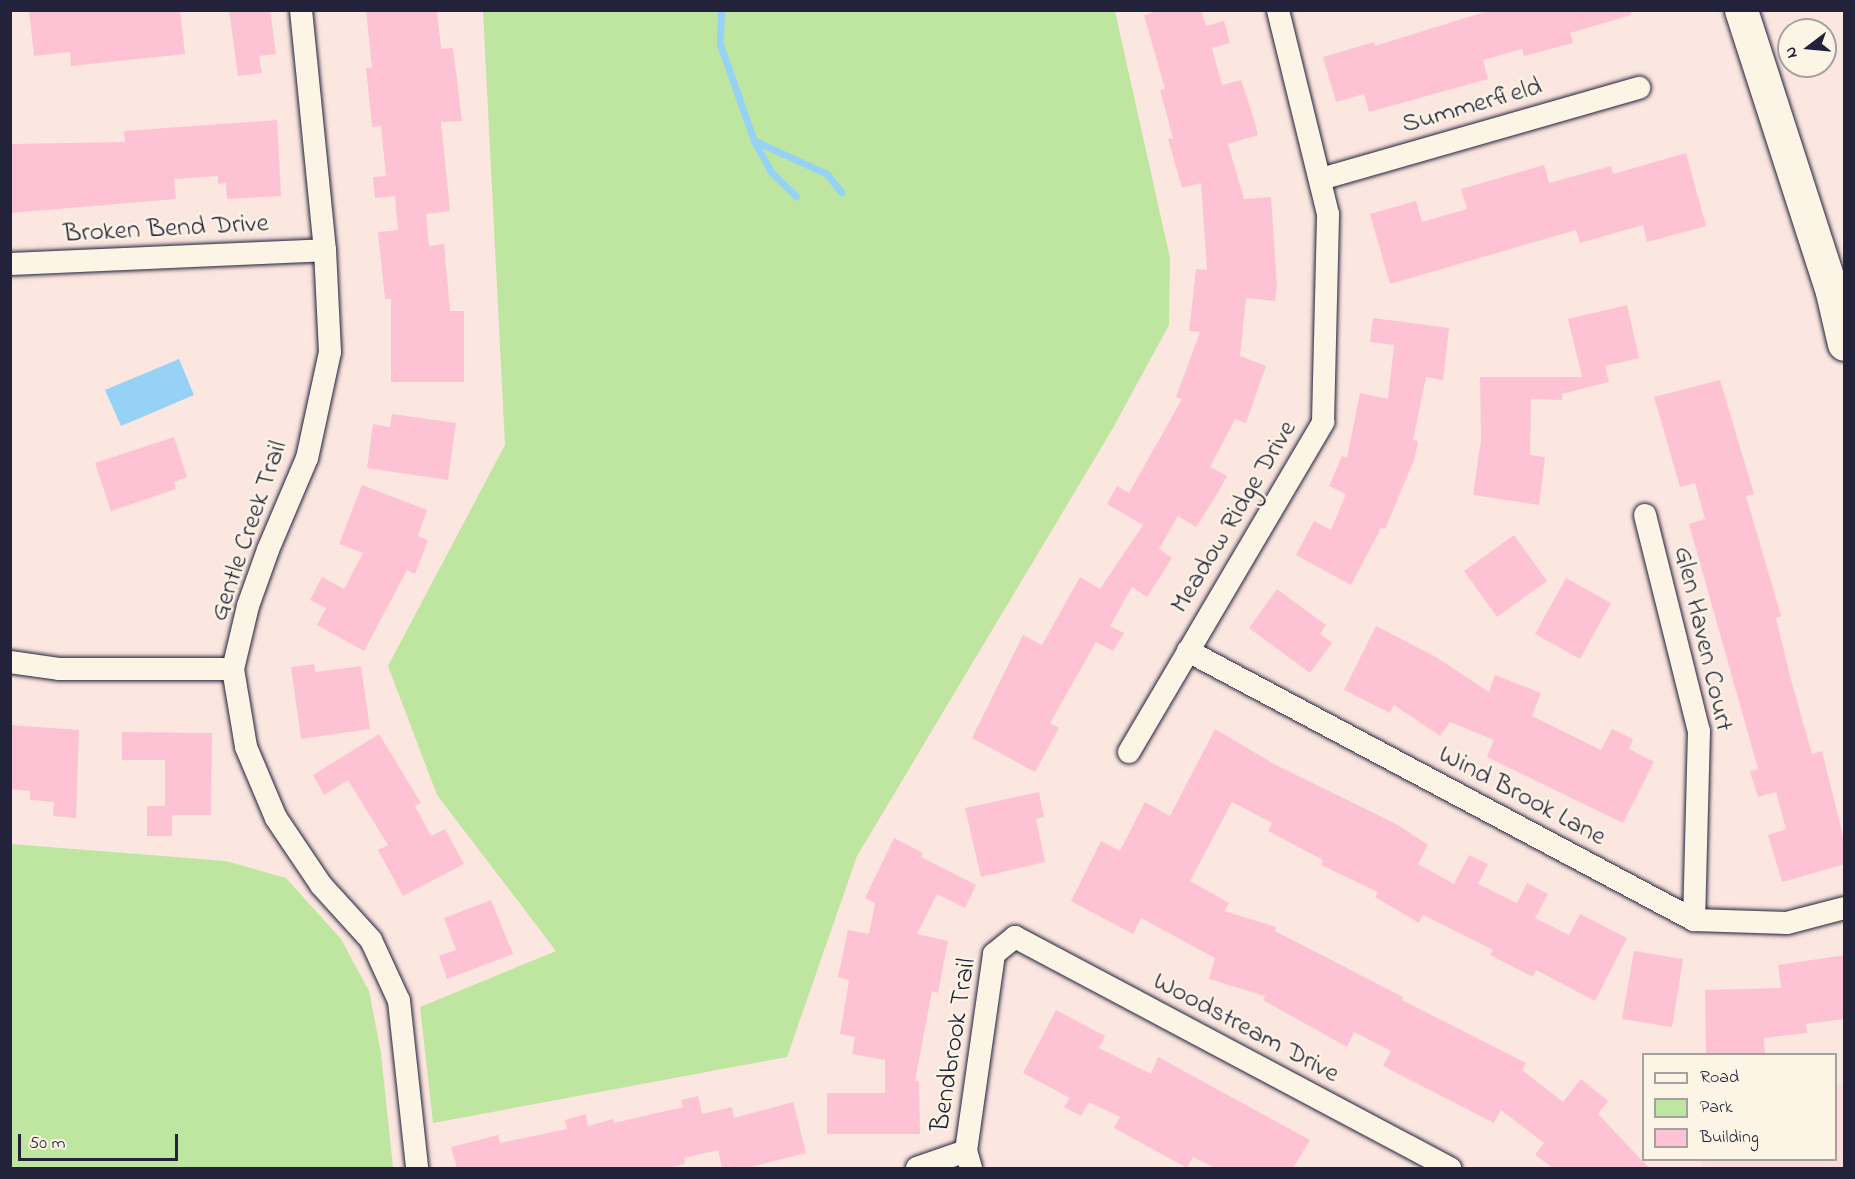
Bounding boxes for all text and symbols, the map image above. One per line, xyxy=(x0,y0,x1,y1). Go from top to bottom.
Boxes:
north arrow xyxy=(1777,18,1837,78)
text: N xyxy=(1779,44,1805,61)
street label: Summerfield xyxy=(1398,71,1546,141)
street label: Broken Bend Drive xyxy=(62,207,270,251)
street label: Meadow Ridge Drive xyxy=(1164,415,1304,619)
street label: Gentle Creek Trail xyxy=(203,437,295,625)
street label: Glen Haven Court xyxy=(1666,543,1740,735)
street label: Wind Brook Lane xyxy=(1433,738,1611,854)
street label: Bendbrook Trail xyxy=(924,956,984,1134)
street label: Woodstream Drive xyxy=(1147,965,1345,1091)
legend xyxy=(1642,1053,1837,1161)
text: Road xyxy=(1700,1065,1739,1091)
text: Park xyxy=(1700,1095,1733,1121)
scale bar xyxy=(21,1122,182,1160)
text: Building xyxy=(1700,1125,1759,1151)
text: 50 m xyxy=(29,1131,66,1157)

